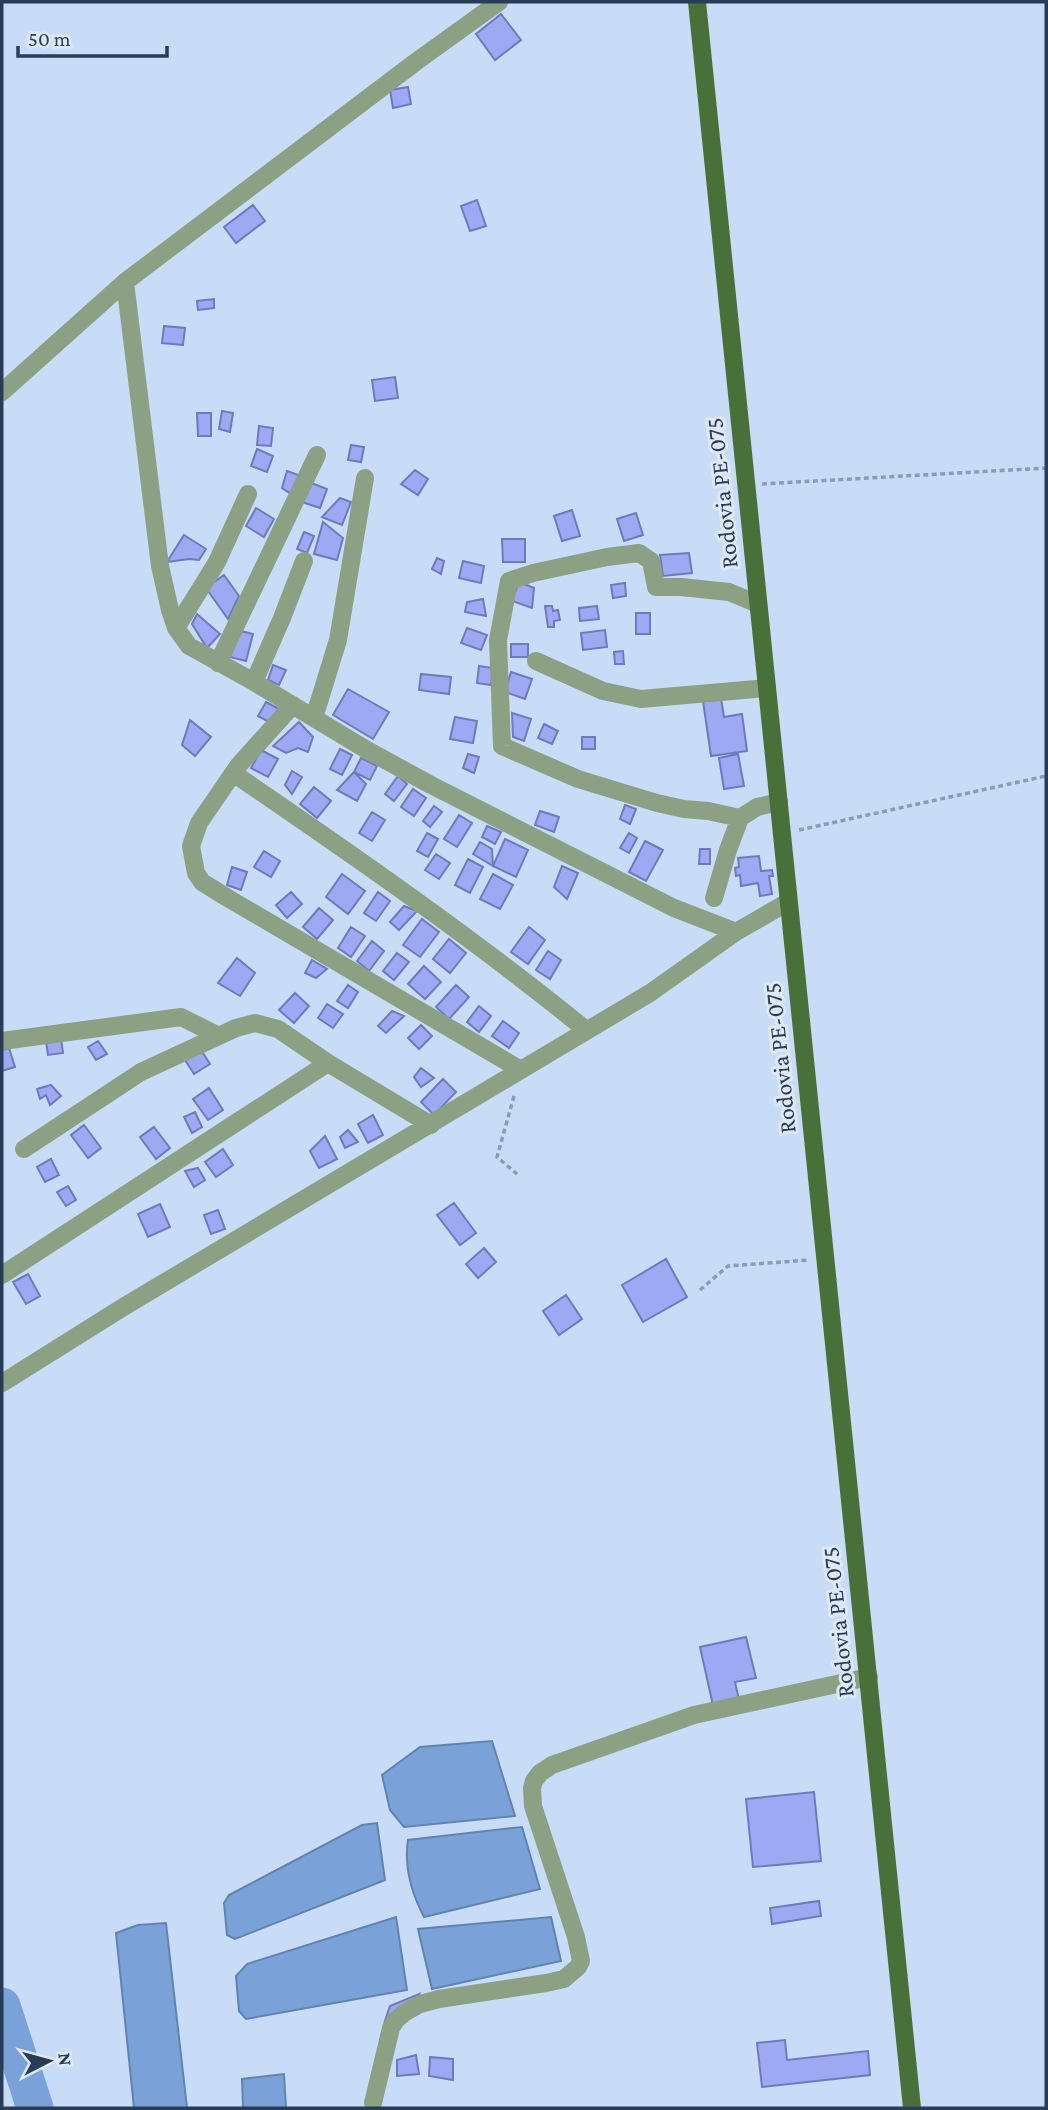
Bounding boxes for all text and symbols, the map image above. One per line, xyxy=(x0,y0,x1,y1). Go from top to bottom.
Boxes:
scale bar xyxy=(18,14,166,58)
text: 50 m xyxy=(28,27,71,51)
street label: Rodovia PE-075 xyxy=(700,416,743,570)
street label: Rodovia PE-075 xyxy=(758,981,801,1135)
street label: Rodovia PE-075 xyxy=(816,1545,859,1699)
north arrow xyxy=(14,2026,84,2096)
text: N xyxy=(54,2052,77,2067)

